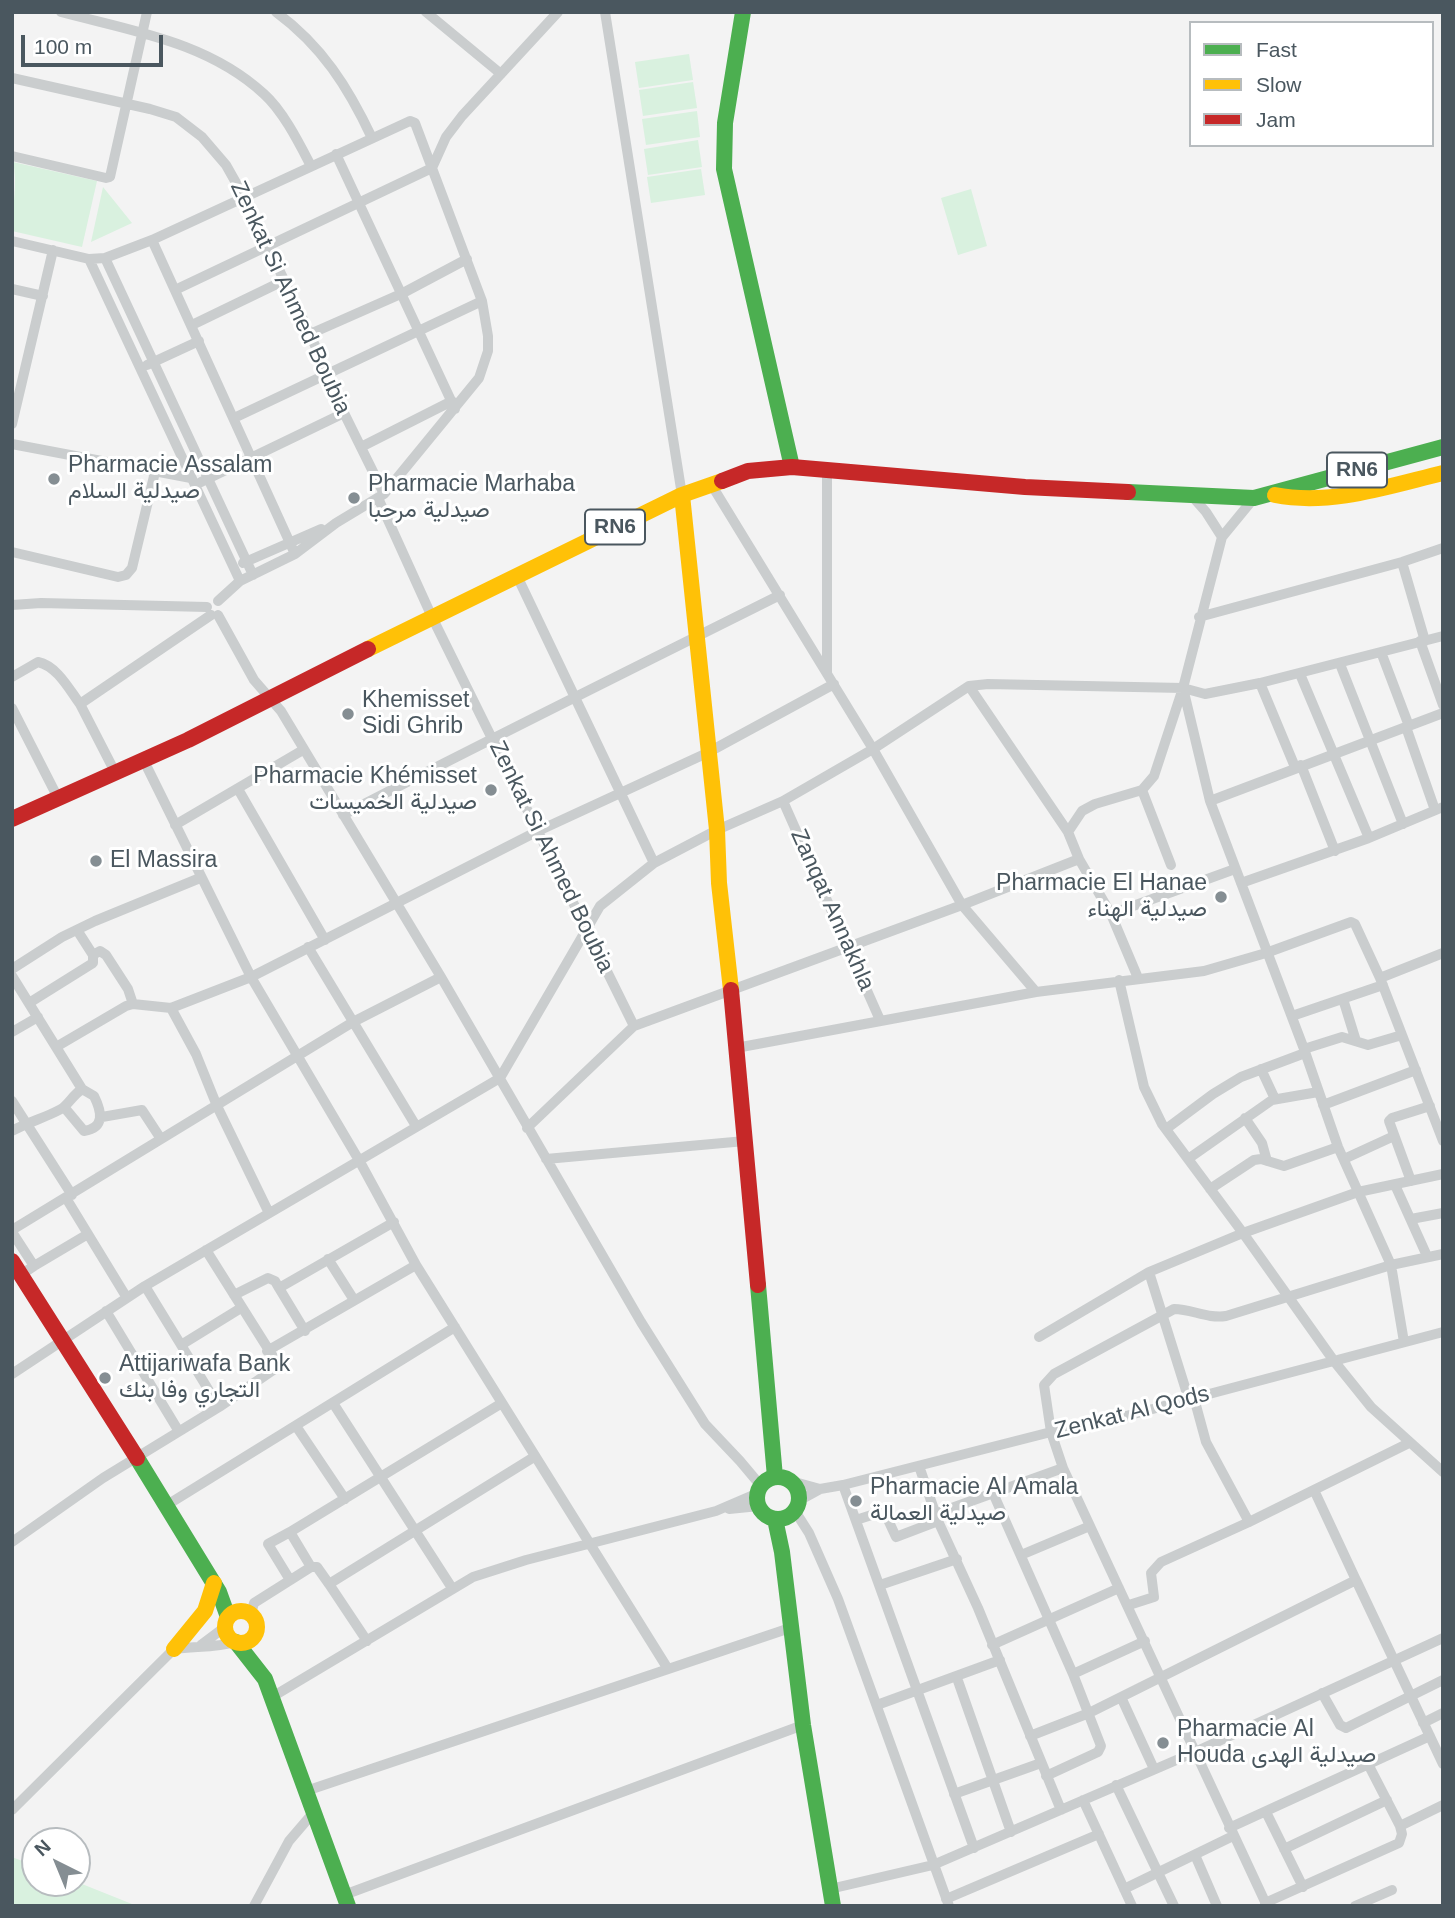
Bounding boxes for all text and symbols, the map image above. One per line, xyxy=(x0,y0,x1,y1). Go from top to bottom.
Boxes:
scale bar xyxy=(24,21,166,65)
legend xyxy=(1189,21,1434,147)
text: 100 m xyxy=(34,35,92,58)
text: Fast xyxy=(1256,38,1297,61)
text: Slow xyxy=(1256,73,1302,96)
text: Jam xyxy=(1256,108,1296,131)
street label: Zenkat Si Ahmed Boubia xyxy=(224,177,356,419)
place label: Pharmacie Assalam صيدلية السلام xyxy=(68,452,273,506)
road number: RN6 xyxy=(1327,452,1387,488)
marker: Pharmacie Assalam صيدلية السلام xyxy=(46,471,62,487)
place label: Pharmacie Marhaba صيدلية مرحبا xyxy=(368,471,575,525)
marker: Pharmacie Marhaba صيدلية مرحبا xyxy=(346,490,362,506)
road number: RN6 xyxy=(585,510,645,544)
place label: Khemisset Sidi Ghrib xyxy=(362,687,469,741)
marker: Khemisset Sidi Ghrib xyxy=(340,706,356,722)
street label: Zenkat Si Ahmed Boubia xyxy=(483,737,619,977)
place label: Pharmacie Khémisset صيدلية الخميسات xyxy=(253,763,477,817)
marker: Pharmacie Khémisset صيدلية الخميسات xyxy=(483,782,499,798)
street label: Zanqat Annakhla xyxy=(784,825,880,995)
place label: El Massira xyxy=(110,847,217,875)
marker: El Massira xyxy=(88,853,104,869)
place label: Pharmacie El Hanae صيدلية الهناء xyxy=(996,870,1207,924)
marker: Pharmacie El Hanae صيدلية الهناء xyxy=(1213,889,1229,905)
place label: Attijariwafa Bank التجاري وفا بنك xyxy=(119,1351,290,1405)
marker: Attijariwafa Bank التجاري وفا بنك xyxy=(97,1370,113,1386)
street label: Zenkat Al Qods xyxy=(1052,1380,1212,1446)
place label: Pharmacie Al Amala صيدلية العمالة xyxy=(870,1474,1078,1528)
marker: Pharmacie Al Amala صيدلية العمالة xyxy=(848,1493,864,1509)
place label: Pharmacie Al Houda صيدلية الهدى xyxy=(1177,1716,1376,1770)
marker: Pharmacie Al Houda صيدلية الهدى xyxy=(1155,1735,1171,1751)
north arrow xyxy=(21,1827,91,1897)
text: N xyxy=(31,1835,55,1860)

